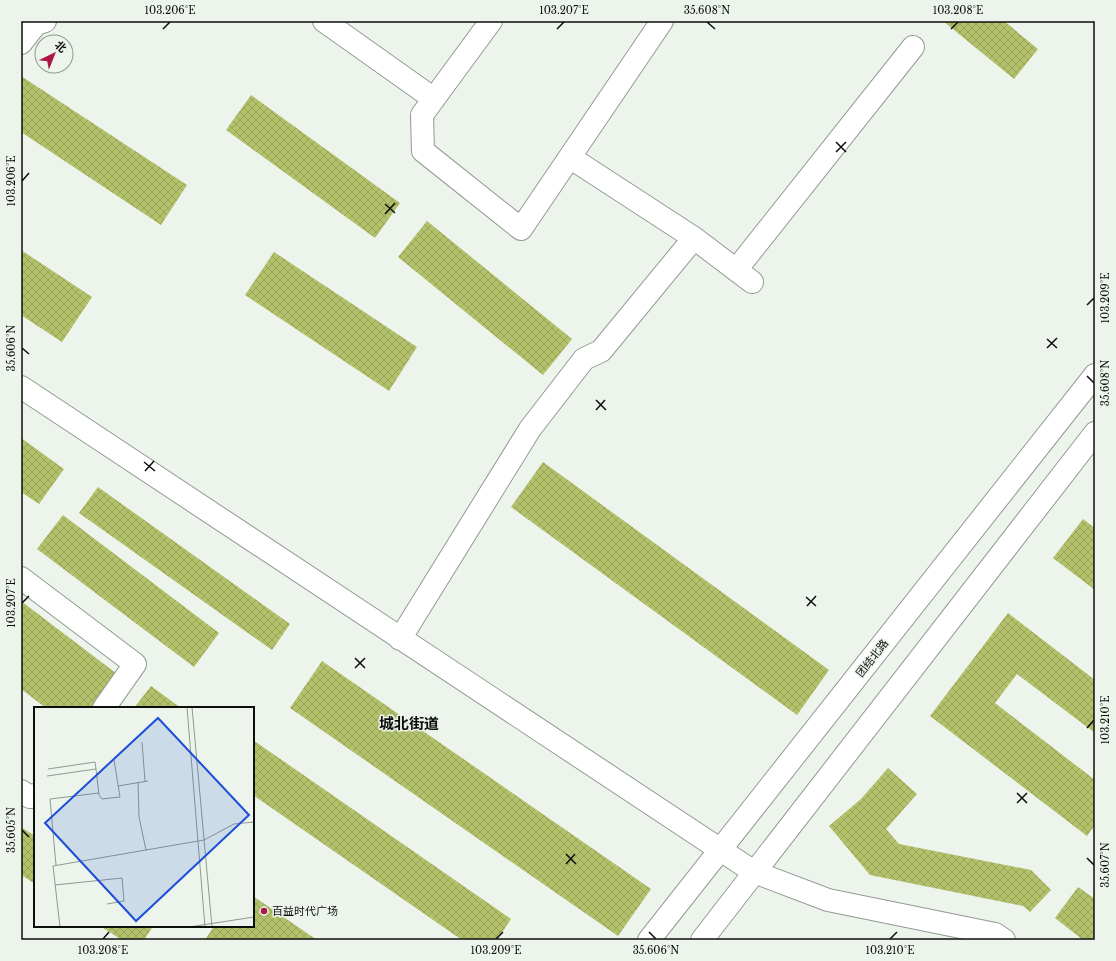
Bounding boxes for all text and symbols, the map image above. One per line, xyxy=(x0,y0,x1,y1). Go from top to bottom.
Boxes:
text: 103.206°E xyxy=(145,4,195,17)
text: 103.207°E xyxy=(539,4,589,17)
text: 35.608°N xyxy=(684,4,730,17)
text: 103.208°E xyxy=(933,4,983,17)
north arrow xyxy=(34,34,74,74)
text: 北 xyxy=(52,38,70,56)
text: 103.206°E xyxy=(5,156,18,206)
text: 103.209°E xyxy=(1099,273,1112,323)
text: 35.606°N xyxy=(5,325,18,371)
text: 35.608°N xyxy=(1099,360,1112,406)
text: 103.207°E xyxy=(5,578,18,628)
street label: 团结北路 xyxy=(853,636,891,680)
text: 103.210°E xyxy=(1099,696,1112,744)
inset map xyxy=(34,707,254,927)
district label: 城北街道 xyxy=(379,714,439,733)
text: 35.605°N xyxy=(5,807,18,853)
text: 35.607°N xyxy=(1099,842,1112,888)
place label: 百益时代广场 xyxy=(272,904,338,918)
marker: 百益时代广场 xyxy=(259,906,269,916)
text: 103.208°E xyxy=(78,944,128,957)
text: 103.209°E xyxy=(471,944,521,957)
text: 35.606°N xyxy=(633,944,679,957)
text: 103.210°E xyxy=(866,944,914,957)

